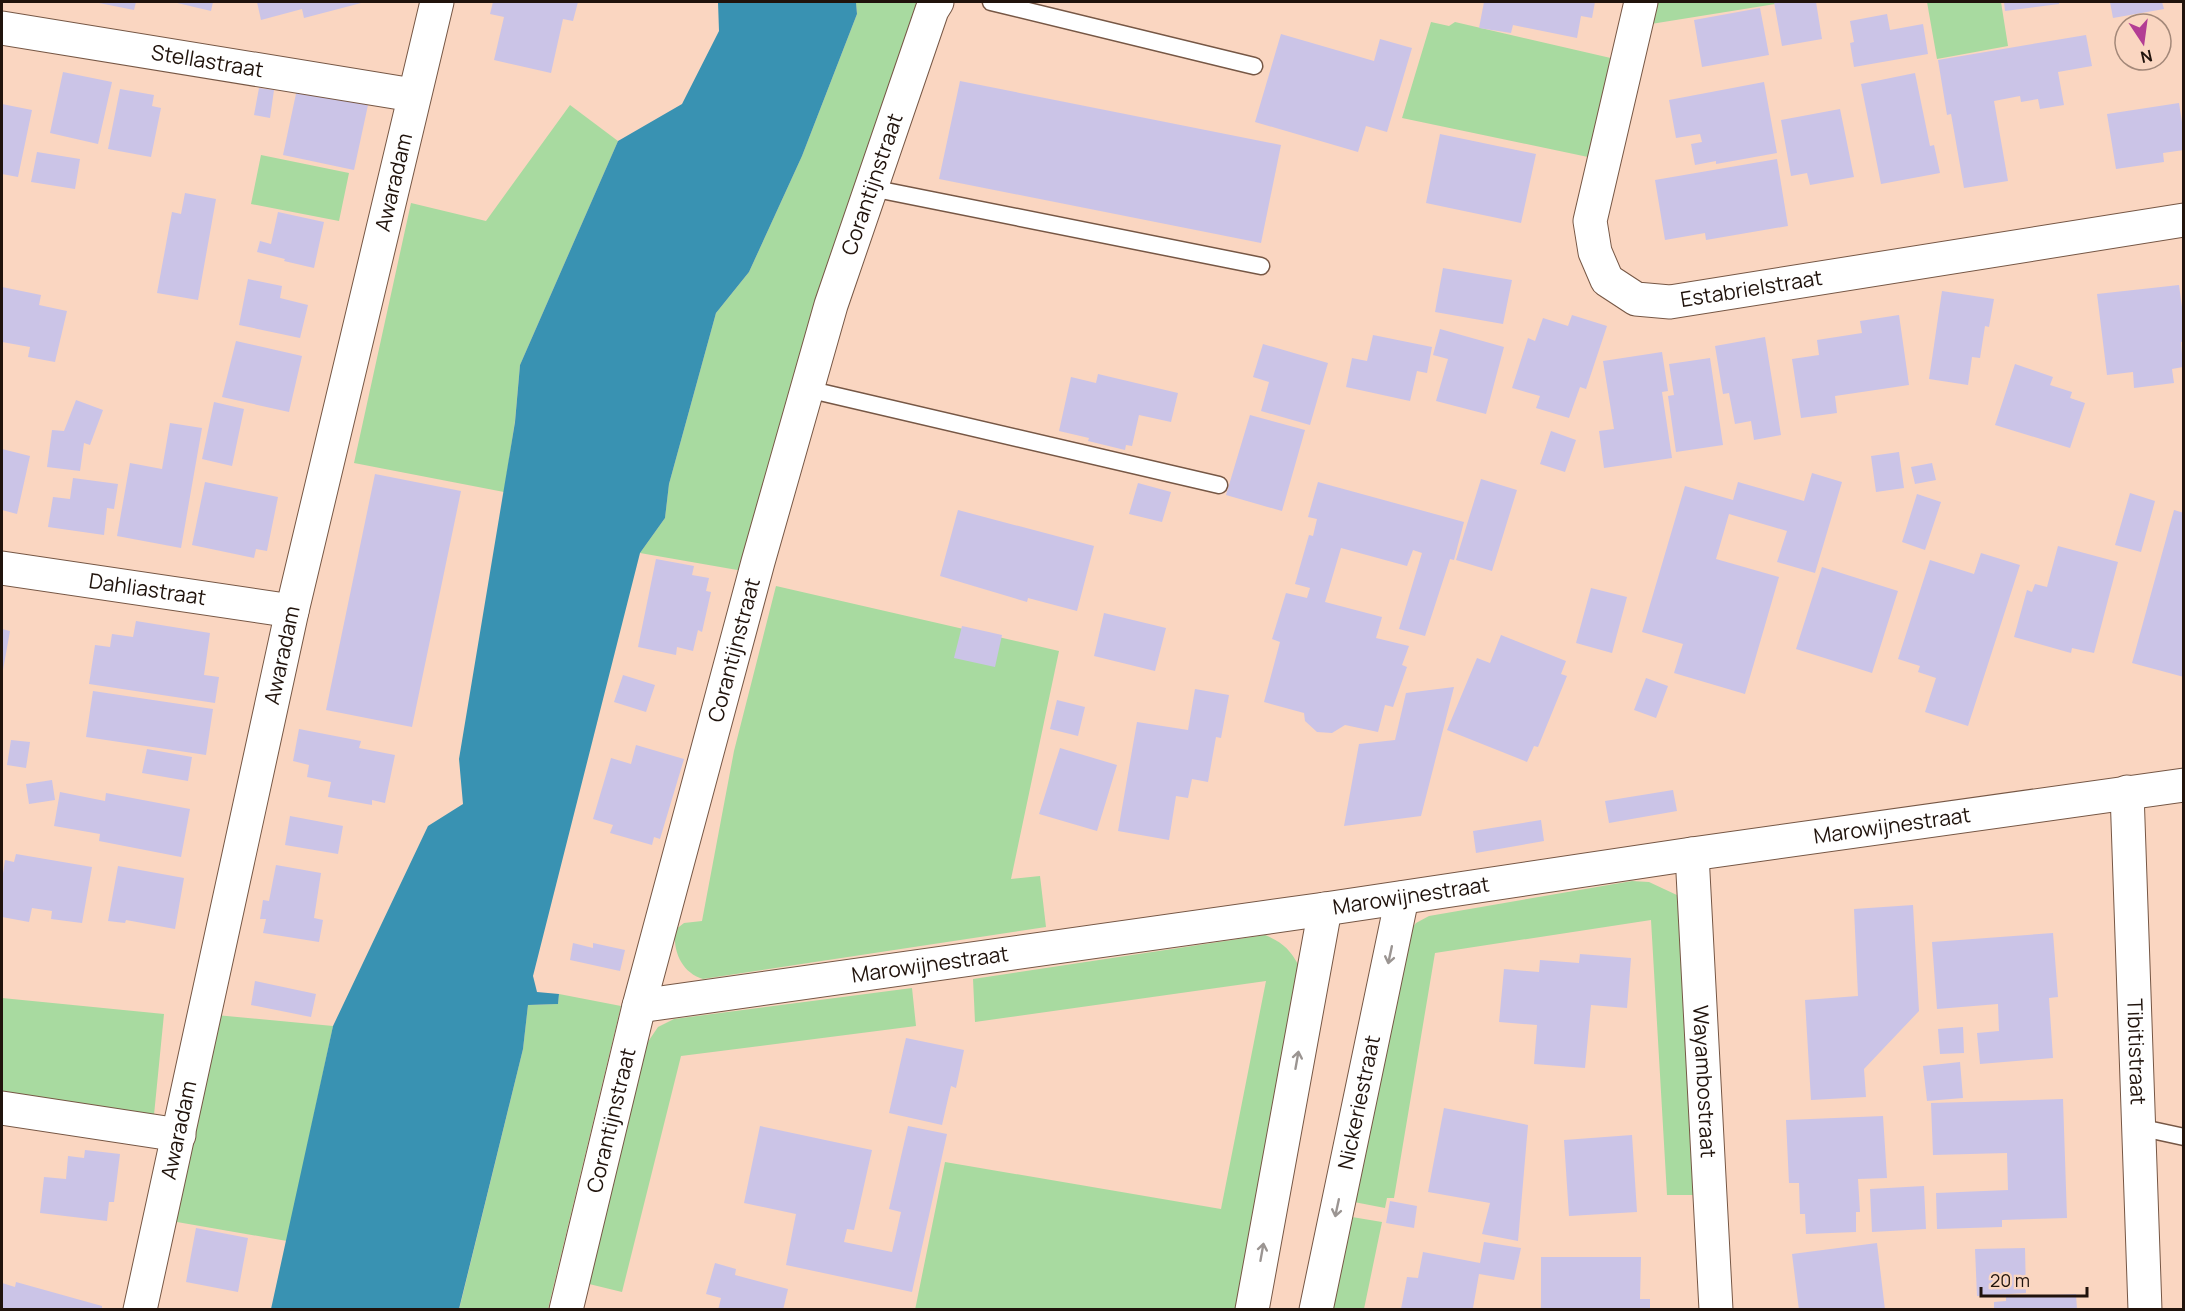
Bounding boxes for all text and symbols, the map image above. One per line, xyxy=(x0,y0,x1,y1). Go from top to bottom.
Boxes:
north arrow xyxy=(2113,12,2173,72)
street label: Stellastraat xyxy=(149,38,266,83)
text: N xyxy=(2138,45,2154,69)
street label: Corantijnstraat xyxy=(834,109,909,259)
street label: Awaradam xyxy=(368,130,418,234)
street label: Estabrielstraat xyxy=(1678,263,1824,313)
street label: Dahliastraat xyxy=(87,566,208,611)
street label: Corantijnstraat xyxy=(701,575,766,725)
street label: Awaradam xyxy=(257,603,306,707)
street label: Marowijnestraat xyxy=(1812,800,1972,850)
street label: Marowijnestraat xyxy=(1331,870,1491,921)
street label: Marowijnestraat xyxy=(850,939,1010,989)
one-way arrow xyxy=(1384,945,1395,964)
street label: Tibitistraat xyxy=(2121,998,2153,1106)
street label: Wayambostraat xyxy=(1687,1004,1723,1159)
street label: Nickeriestraat xyxy=(1331,1033,1386,1172)
street label: Corantijnstraat xyxy=(580,1045,641,1195)
one-way arrow xyxy=(1292,1051,1303,1070)
street label: Awaradam xyxy=(154,1078,202,1182)
one-way arrow xyxy=(1331,1198,1343,1217)
one-way arrow xyxy=(1257,1243,1268,1262)
scale bar xyxy=(1981,1260,2088,1298)
text: 20 m xyxy=(1990,1268,2030,1292)

